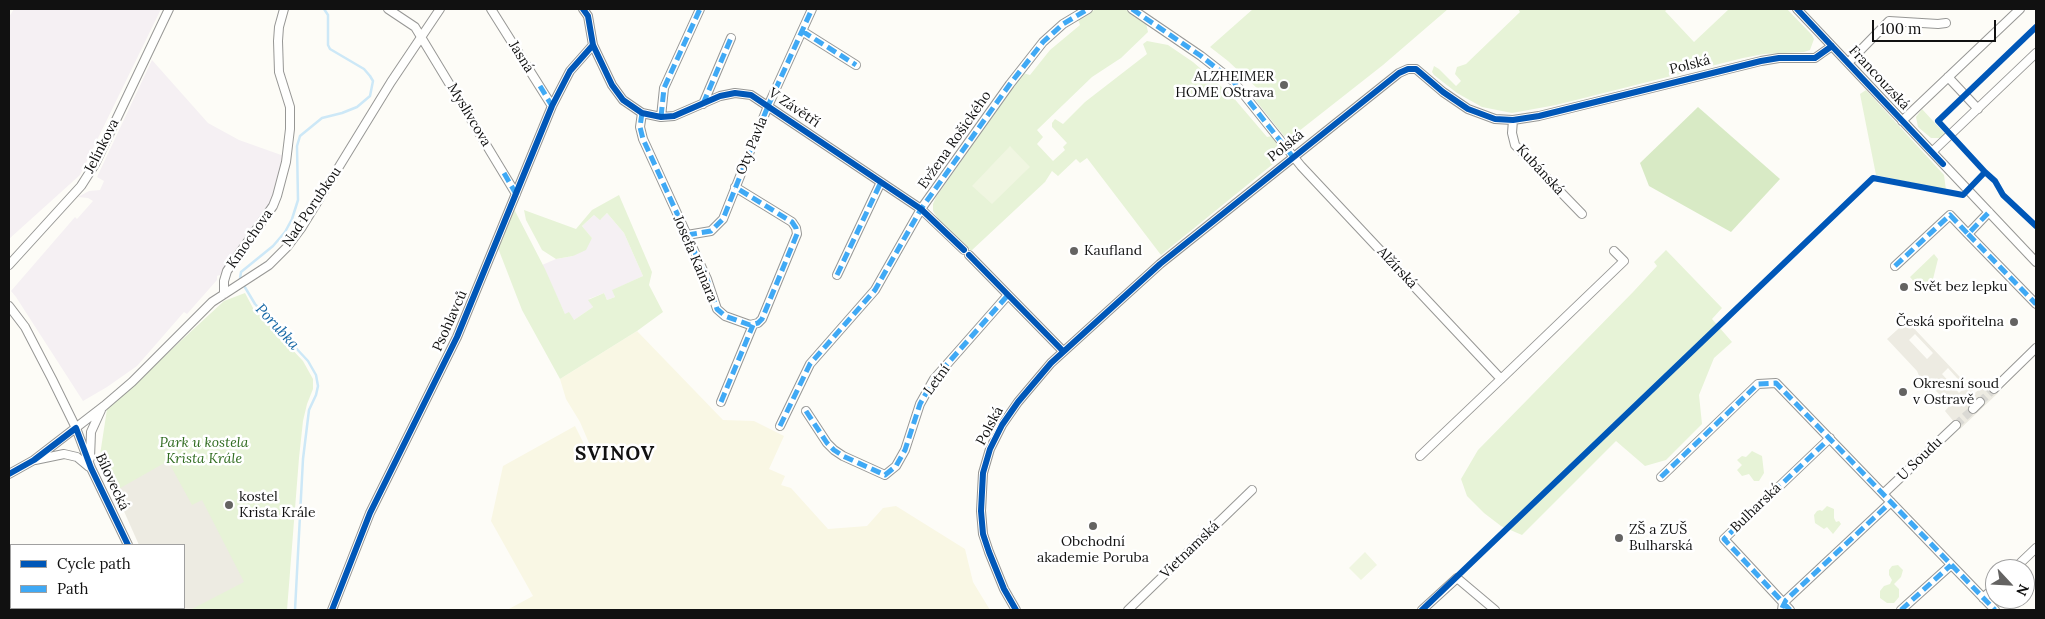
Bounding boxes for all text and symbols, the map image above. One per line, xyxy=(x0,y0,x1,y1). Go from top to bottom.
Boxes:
scale bar xyxy=(1875,10,1999,42)
text: 100 m xyxy=(1880,19,1921,38)
street label: Jasná xyxy=(505,38,537,76)
street label: Francouzská xyxy=(1845,42,1913,114)
street label: Polská xyxy=(1668,52,1712,78)
place label: ALZHEIMER HOME OStrava xyxy=(1175,69,1274,102)
marker: ALZHEIMER HOME OStrava xyxy=(1278,79,1290,91)
street label: Myslivcova xyxy=(444,80,494,150)
street label: V Závětří xyxy=(765,85,823,131)
street label: Evžena Rošického xyxy=(915,88,995,192)
street label: Oty Pavla xyxy=(733,114,771,178)
street label: Jelínkova xyxy=(81,116,123,176)
street label: Polská xyxy=(1265,126,1307,166)
street label: Kubánská xyxy=(1512,141,1568,199)
street label: Nad Porubkou xyxy=(279,164,345,250)
street label: Kmochova xyxy=(224,206,276,272)
street label: Josefa Kainara xyxy=(669,213,721,305)
place label: Kaufland xyxy=(1084,243,1142,259)
street label: Alžírská xyxy=(1373,244,1421,292)
marker: Kaufland xyxy=(1068,245,1080,257)
place label: Svět bez lepku xyxy=(1914,279,2008,295)
marker: Svět bez lepku xyxy=(1898,281,1910,293)
street label: Psohlavců xyxy=(429,288,471,354)
water label: Porubka xyxy=(251,300,303,354)
place label: Česká spořitelna xyxy=(1896,314,2004,330)
marker: Česká spořitelna xyxy=(2008,316,2020,328)
street label: Letní xyxy=(920,362,954,398)
place label: Okresní soud v Ostravě xyxy=(1913,376,1999,408)
marker: Okresní soud v Ostravě xyxy=(1897,386,1909,398)
street label: Polská xyxy=(973,404,1007,448)
street label: U Soudu xyxy=(1894,434,1946,484)
park label: Park u kostela Krista Krále xyxy=(160,435,248,468)
district label: SVINOV xyxy=(574,444,656,466)
street label: Bílovecká xyxy=(91,451,133,513)
street label: Bulharská xyxy=(1727,480,1785,536)
place label: kostel Krista Krále xyxy=(239,489,316,522)
marker: kostel Krista Krále xyxy=(223,499,235,511)
street label: Vietnamská xyxy=(1157,518,1223,582)
marker: Obchodní akademie Poruba xyxy=(1087,520,1099,532)
place label: ZŠ a ZUŠ Bulharská xyxy=(1629,522,1693,554)
marker: ZŠ a ZUŠ Bulharská xyxy=(1613,532,1625,544)
place label: Obchodní akademie Poruba xyxy=(1037,534,1149,566)
legend xyxy=(10,544,185,609)
text: Cycle path xyxy=(57,554,131,573)
north arrow xyxy=(1985,559,2035,609)
text: Path xyxy=(57,579,88,598)
text: N xyxy=(2012,581,2033,599)

